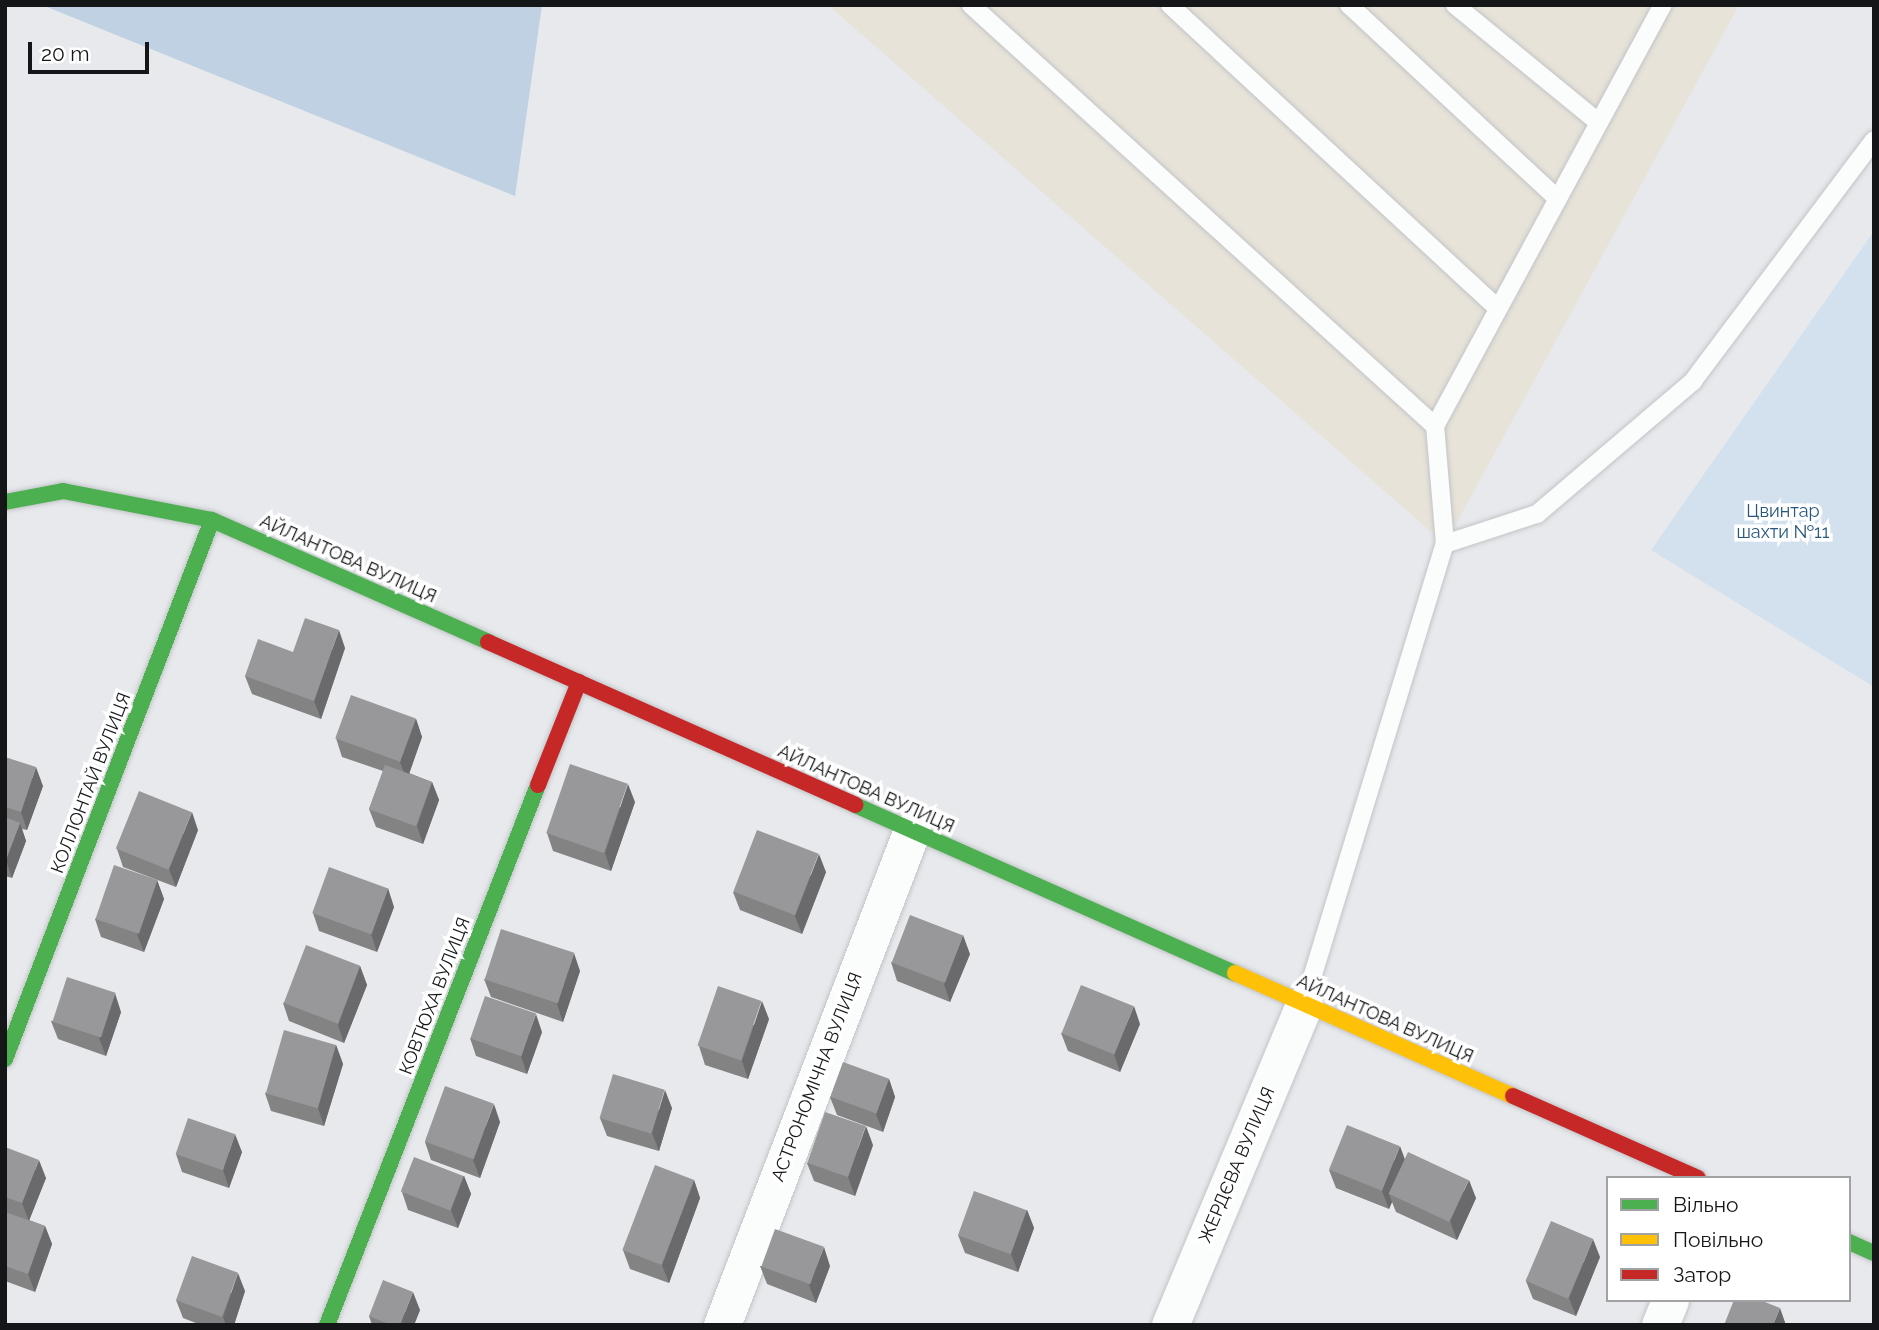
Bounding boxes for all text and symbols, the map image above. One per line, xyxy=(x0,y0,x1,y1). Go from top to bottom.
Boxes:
scale bar xyxy=(32,28,152,72)
text: 20 m xyxy=(41,41,89,66)
park label: Цвинтар шахти №11 xyxy=(1736,501,1830,544)
street label: АЙЛАНТОВА ВУЛИЦЯ xyxy=(256,510,440,608)
street label: КОЛЛОНТАЙ ВУЛИЦЯ xyxy=(47,690,135,876)
street label: АЙЛАНТОВА ВУЛИЦЯ xyxy=(774,740,958,838)
street label: КОВТЮХА ВУЛИЦЯ xyxy=(395,914,475,1078)
street label: АСТРОНОМІЧНА ВУЛИЦЯ xyxy=(767,969,867,1185)
street label: АЙЛАНТОВА ВУЛИЦЯ xyxy=(1293,970,1477,1068)
street label: ЖЕРДЄВА ВУЛИЦЯ xyxy=(1194,1083,1280,1247)
legend xyxy=(1606,1176,1851,1302)
text: Вільно xyxy=(1673,1192,1739,1217)
text: Повільно xyxy=(1673,1227,1763,1252)
text: Затор xyxy=(1673,1262,1731,1287)

